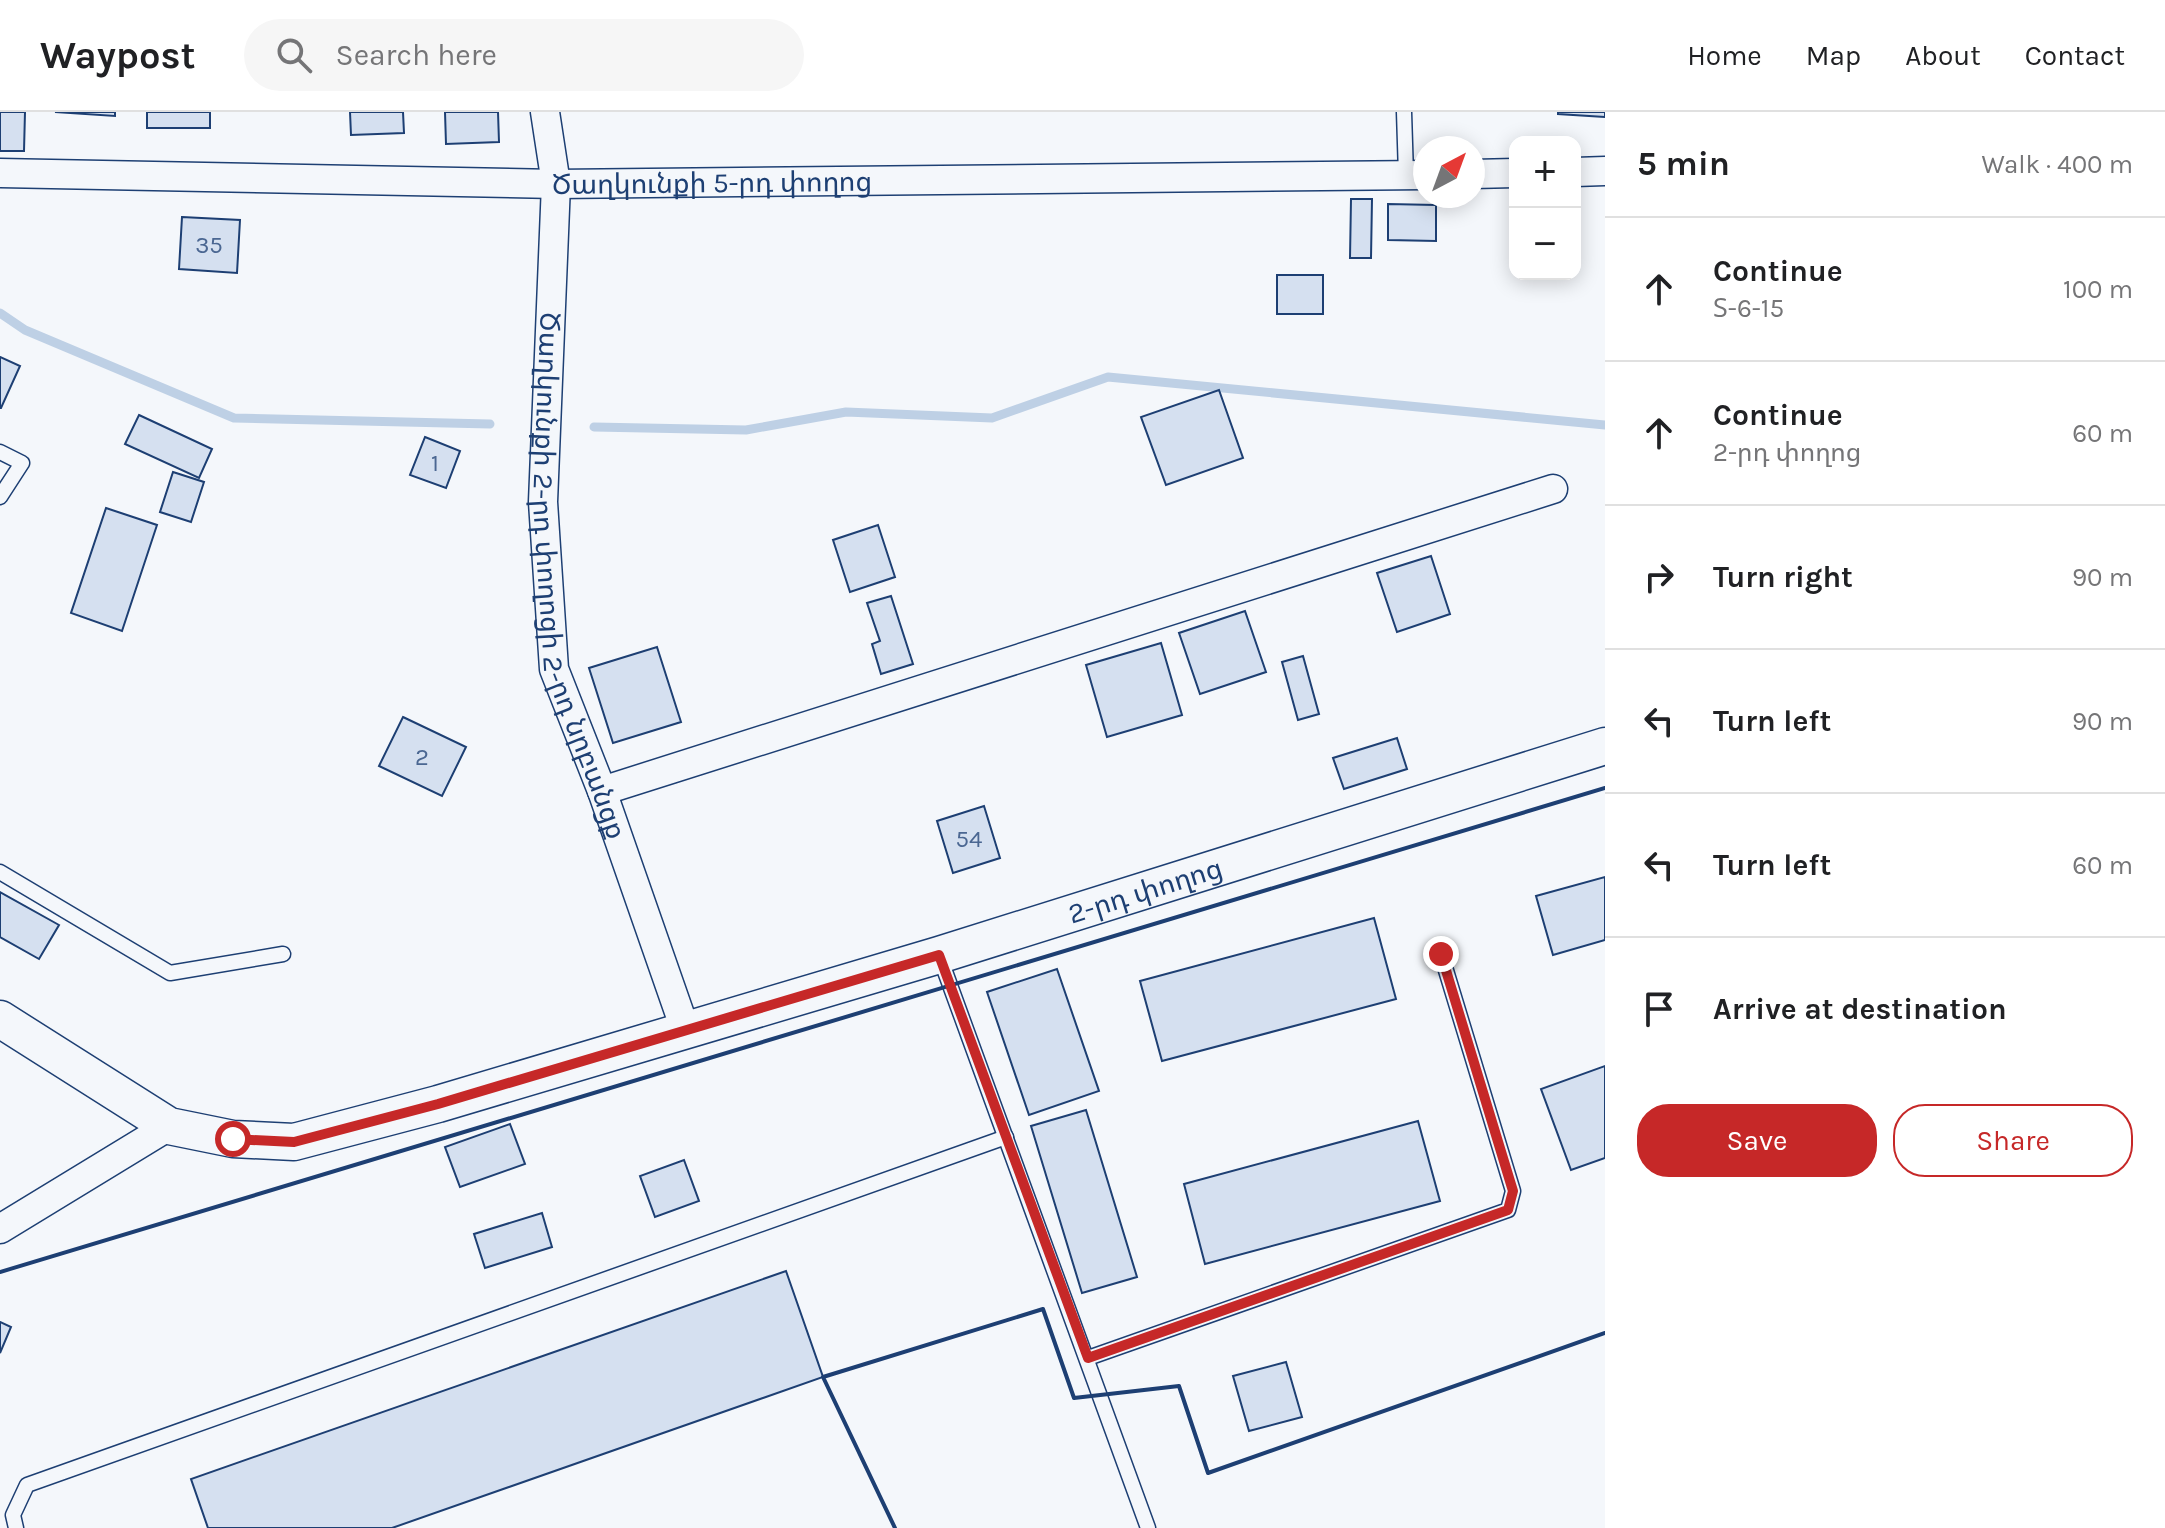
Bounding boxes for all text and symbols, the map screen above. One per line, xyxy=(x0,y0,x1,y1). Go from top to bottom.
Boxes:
search box xyxy=(244,19,804,91)
text: Waypost xyxy=(40,33,196,78)
icon: search xyxy=(272,33,316,77)
text: Search here xyxy=(336,37,497,73)
text: Home xyxy=(1687,39,1762,72)
text: Map xyxy=(1806,39,1861,72)
text: About xyxy=(1905,39,1981,72)
text: Contact xyxy=(2025,39,2125,72)
north arrow xyxy=(1413,136,1485,208)
map controls xyxy=(1509,136,1581,280)
button: + xyxy=(1509,136,1581,208)
text: 5 min xyxy=(1637,144,1730,184)
text: Walk · 400 m xyxy=(1981,149,2133,180)
street label: Ծաղկունքի 5-րդ փողոց xyxy=(551,164,872,201)
button: − xyxy=(1509,208,1581,280)
house number: 35 xyxy=(195,231,223,259)
text: Continue xyxy=(1713,253,1843,289)
icon: ahead xyxy=(1637,267,1681,311)
text: 100 m xyxy=(2063,274,2133,305)
text: Տ-6-15 xyxy=(1713,293,1784,324)
street label: Ծաղկունքի 2-րդ փողոցի 2-րդ նրբանցք xyxy=(526,311,634,843)
text: Continue xyxy=(1713,397,1843,433)
icon: ahead xyxy=(1637,411,1681,455)
text: 60 m xyxy=(2072,418,2133,449)
text: 2-րդ փողոց xyxy=(1713,437,1861,468)
house number: 1 xyxy=(431,449,439,477)
icon: right xyxy=(1637,555,1681,599)
text: Turn right xyxy=(1713,559,1853,595)
text: 90 m xyxy=(2072,562,2133,593)
icon: left xyxy=(1637,699,1681,743)
text: Turn left xyxy=(1713,703,1831,739)
text: 90 m xyxy=(2072,706,2133,737)
house number: 2 xyxy=(415,743,429,771)
house number: 54 xyxy=(956,825,982,853)
icon: left xyxy=(1637,843,1681,887)
text: Turn left xyxy=(1713,847,1831,883)
text: 60 m xyxy=(2072,850,2133,881)
street label: 2-րդ փողոց xyxy=(1064,851,1226,930)
route end xyxy=(1423,936,1459,972)
icon: arrive xyxy=(1637,987,1681,1031)
text: Arrive at destination xyxy=(1713,991,2007,1027)
button: Save xyxy=(1637,1104,1877,1177)
button: Share xyxy=(1893,1104,2133,1177)
route start xyxy=(215,1121,251,1157)

